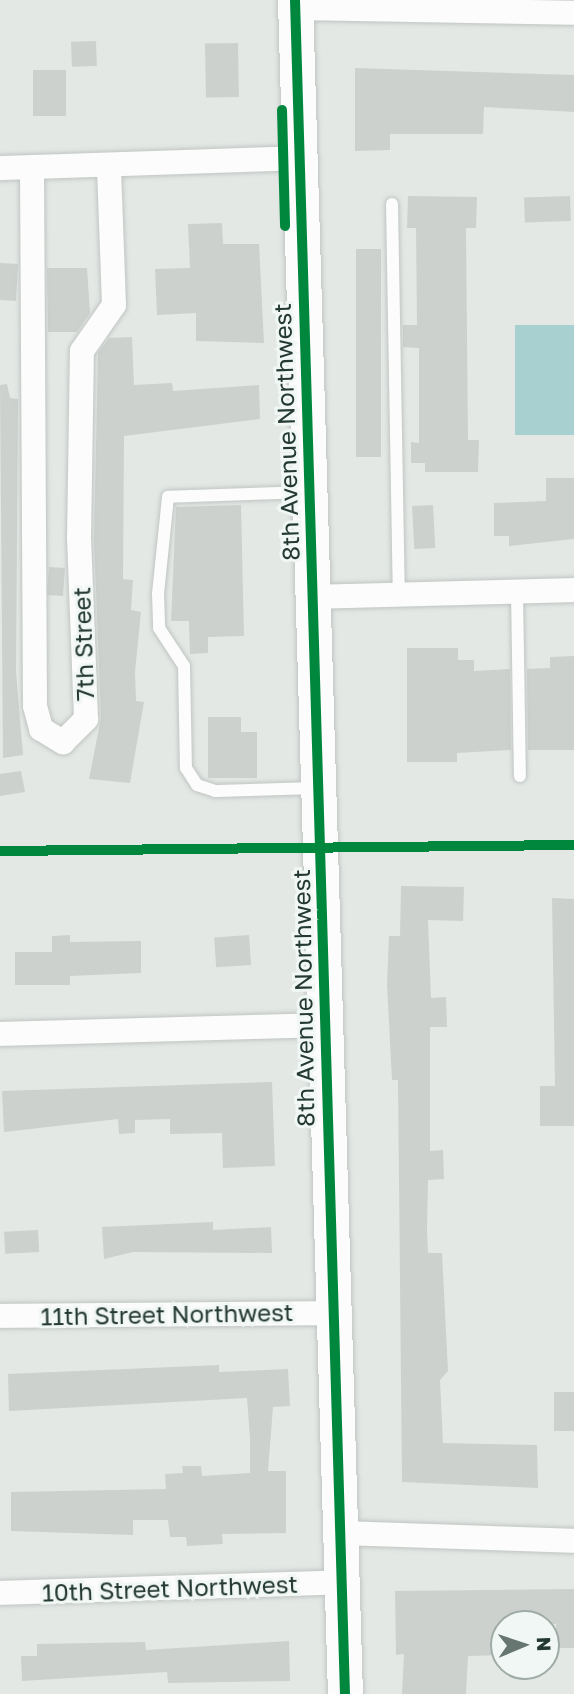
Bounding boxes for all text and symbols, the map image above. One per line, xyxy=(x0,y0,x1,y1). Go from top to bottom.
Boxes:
street label: 8th Avenue Northwest xyxy=(267,303,305,561)
street label: 7th Street xyxy=(67,586,99,702)
street label: 8th Avenue Northwest xyxy=(286,869,320,1127)
street label: 11th Street Northwest xyxy=(40,1297,294,1331)
street label: 10th Street Northwest xyxy=(42,1569,298,1607)
north arrow xyxy=(490,1610,560,1680)
text: N xyxy=(533,1637,556,1652)

